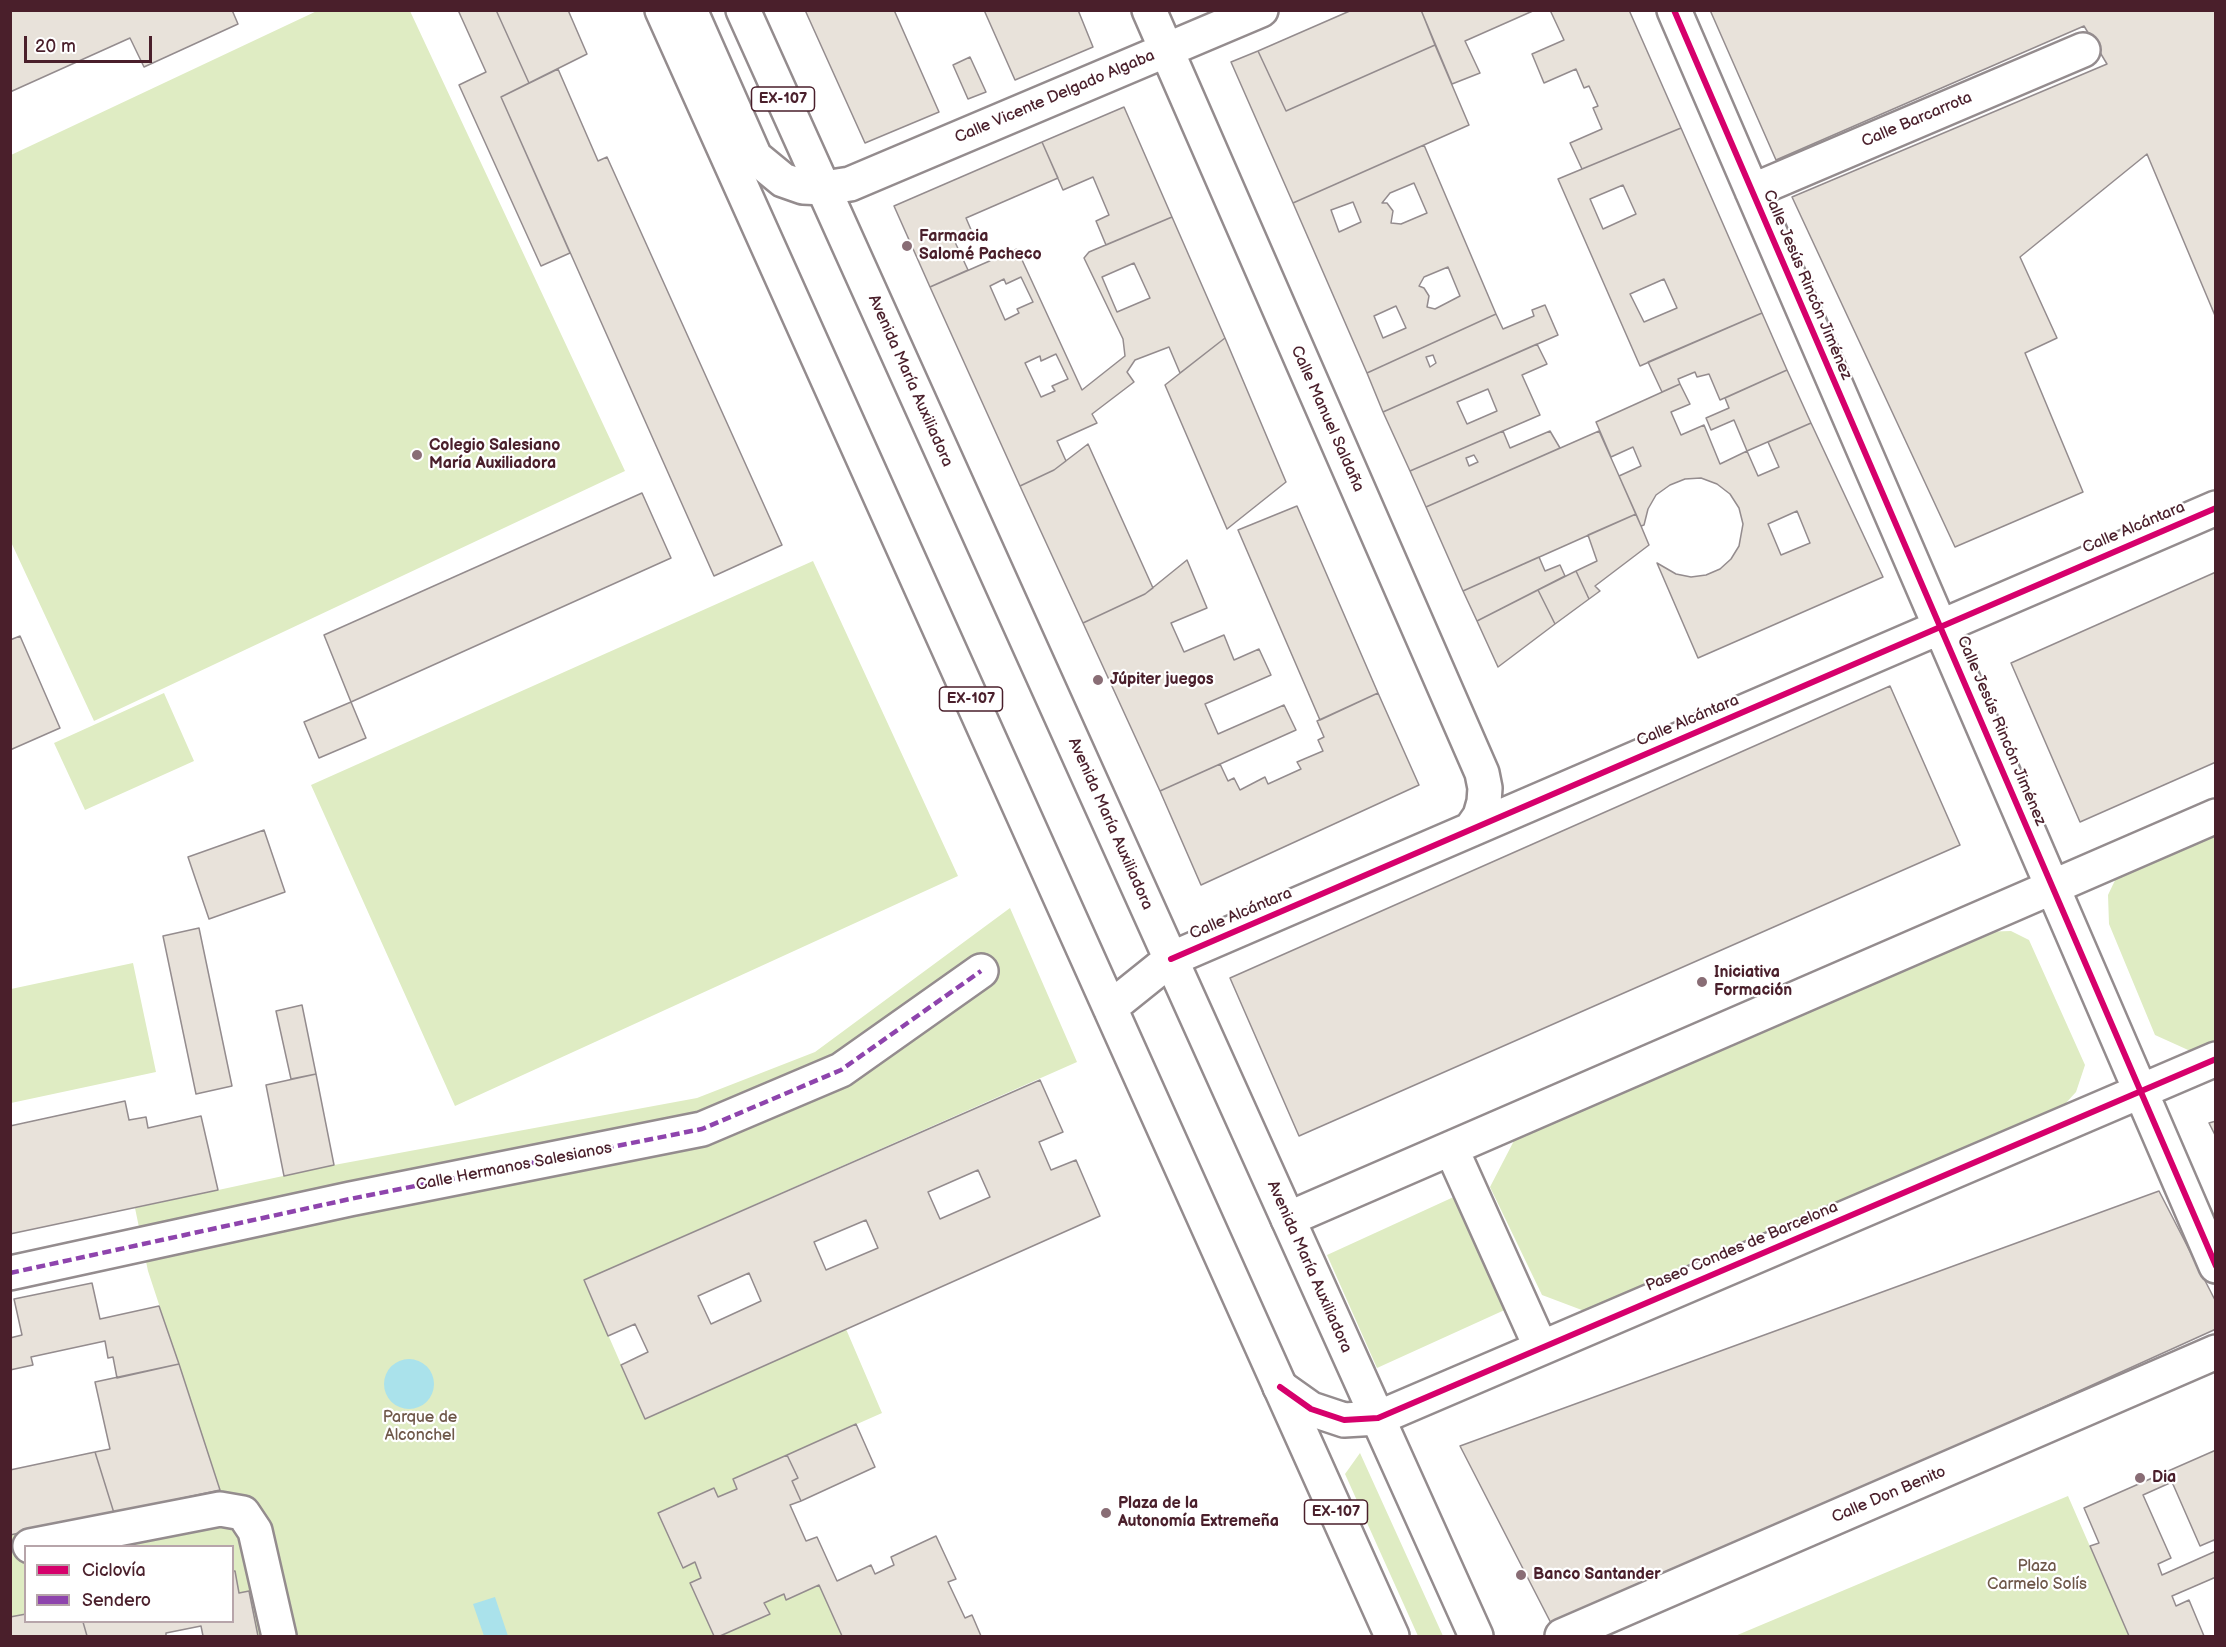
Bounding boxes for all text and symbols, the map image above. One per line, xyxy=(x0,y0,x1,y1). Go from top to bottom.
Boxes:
scale bar xyxy=(27,24,154,62)
text: 20 m xyxy=(35,36,76,57)
street label: Calle Vicente Delgado Algaba xyxy=(952,46,1158,148)
road number: EX-107 xyxy=(752,87,814,111)
street label: Calle Barcarrota xyxy=(1859,88,1975,152)
street label: Calle Jesús Rincón Jiménez xyxy=(1758,187,1856,383)
place label: Farmacia Salomé Pacheco xyxy=(919,227,1042,265)
marker: Farmacia Salomé Pacheco xyxy=(900,239,914,253)
street label: Avenida María Auxiliadora xyxy=(863,292,957,470)
street label: Calle Manuel Saldaña xyxy=(1286,343,1368,495)
place label: Colegio Salesiano María Auxiliadora xyxy=(429,436,560,474)
marker: Colegio Salesiano María Auxiliadora xyxy=(410,448,424,462)
street label: Calle Alcántara xyxy=(2080,498,2188,558)
street label: Calle Jesús Rincón Jiménez xyxy=(1952,633,2050,829)
place label: Júpiter juegos xyxy=(1110,670,1214,690)
marker: Júpiter juegos xyxy=(1091,673,1105,687)
road number: EX-107 xyxy=(940,687,1002,711)
street label: Calle Alcántara xyxy=(1634,691,1742,751)
street label: Avenida María Auxiliadora xyxy=(1063,735,1157,913)
street label: Calle Alcántara xyxy=(1187,884,1295,944)
place label: Iniciativa Formación xyxy=(1714,963,1792,1001)
marker: Iniciativa Formación xyxy=(1695,975,1709,989)
street label: Calle Hermanos Salesianos xyxy=(414,1139,614,1195)
street label: Avenida María Auxiliadora xyxy=(1262,1178,1356,1356)
street label: Paseo Condes de Barcelona xyxy=(1643,1198,1841,1296)
park label: Parque de Alconchel xyxy=(383,1408,457,1446)
street label: Calle Don Benito xyxy=(1829,1462,1949,1528)
place label: Dia xyxy=(2152,1468,2176,1488)
marker: Dia xyxy=(2133,1471,2147,1485)
place label: Plaza de la Autonomía Extremeña xyxy=(1118,1494,1279,1532)
road number: EX-107 xyxy=(1304,1500,1368,1524)
marker: Plaza de la Autonomía Extremeña xyxy=(1099,1506,1113,1520)
legend xyxy=(24,1545,234,1623)
park label: Plaza Carmelo Solís xyxy=(1987,1557,2087,1595)
text: Ciclovía xyxy=(82,1560,146,1581)
place label: Banco Santander xyxy=(1533,1565,1661,1585)
marker: Banco Santander xyxy=(1514,1568,1528,1582)
text: Sendero xyxy=(82,1590,151,1611)

